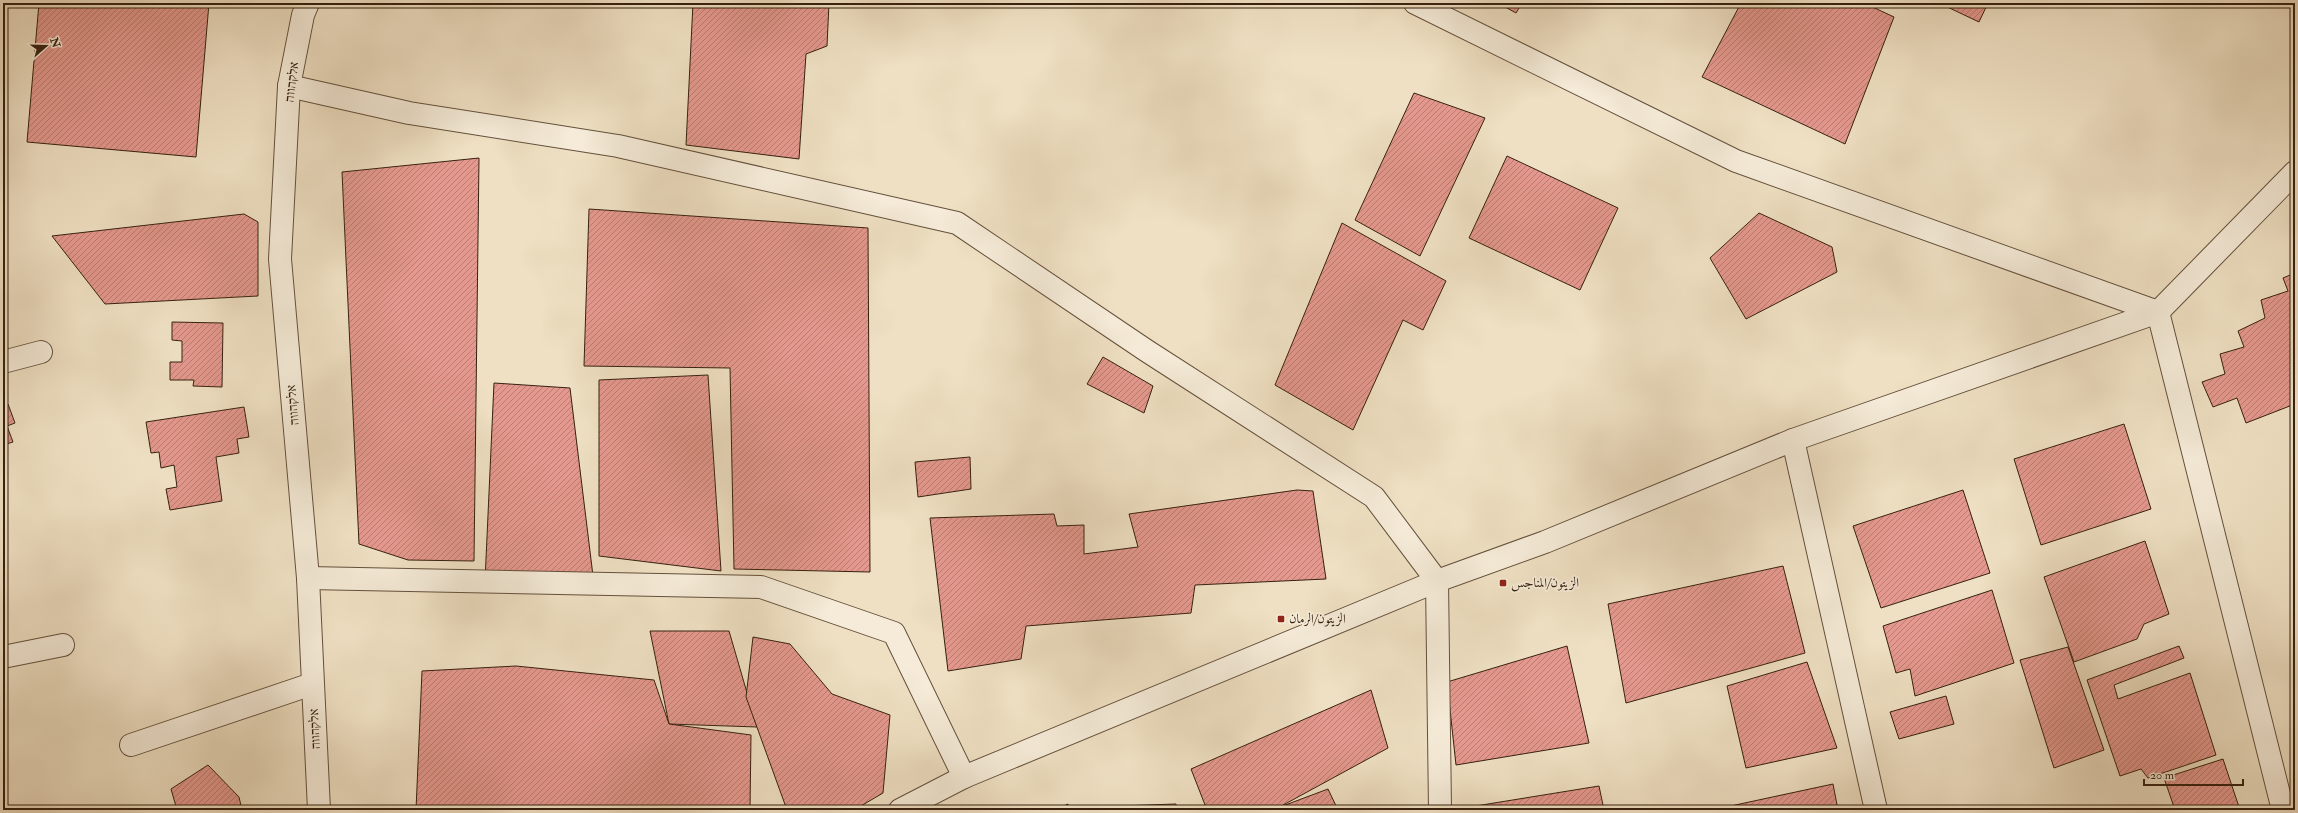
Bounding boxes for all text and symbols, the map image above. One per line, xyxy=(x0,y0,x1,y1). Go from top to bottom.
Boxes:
north arrow xyxy=(26,26,66,66)
text: N xyxy=(47,35,63,51)
street label: אלקהווה xyxy=(282,61,302,103)
street label: אלקהווה xyxy=(283,384,303,426)
place label: الزيتون/المناجس xyxy=(1511,575,1579,592)
marker: الزيتون/المناجس xyxy=(1498,578,1508,588)
place label: الزيتون/الرمان xyxy=(1289,611,1346,627)
marker: الزيتون/الرمان xyxy=(1276,614,1286,624)
street label: אלקהווה xyxy=(306,708,324,750)
scale bar xyxy=(2144,761,2243,787)
text: 20 m xyxy=(2150,768,2175,783)

